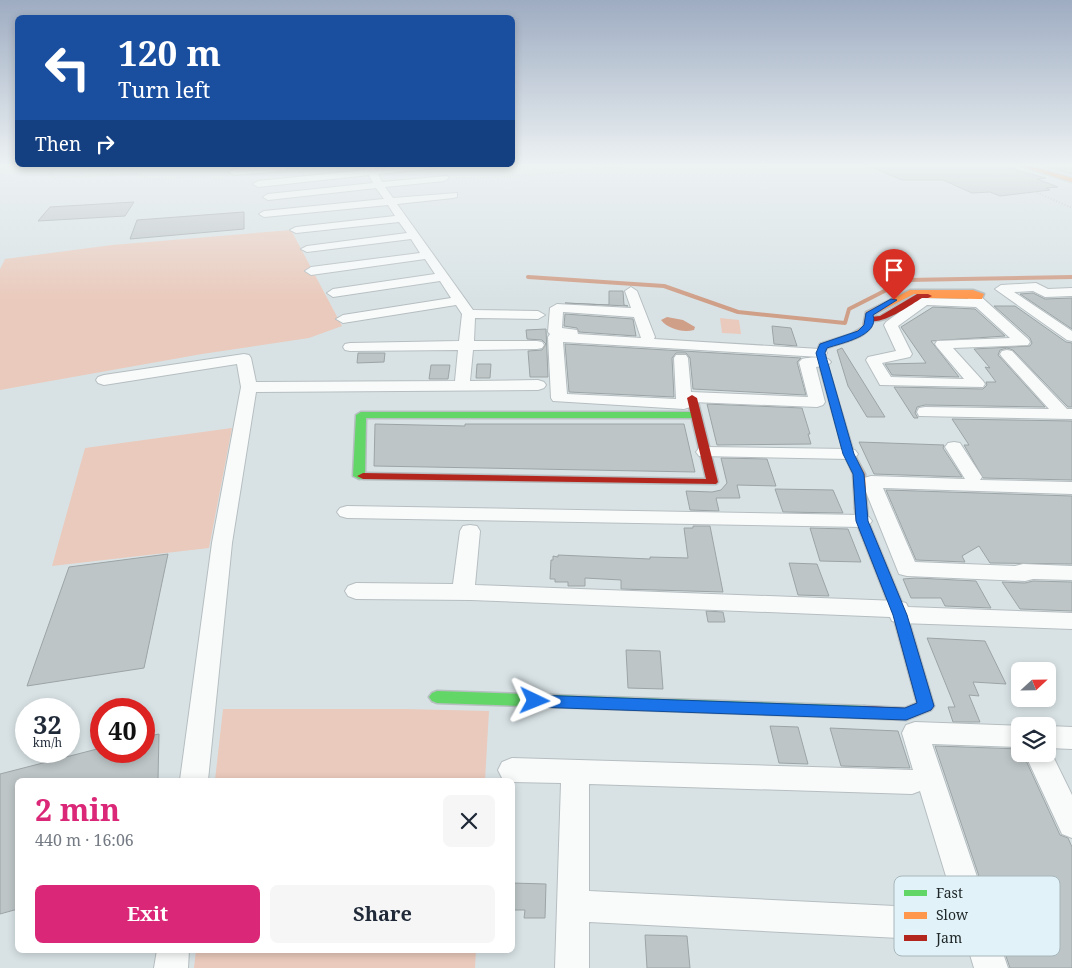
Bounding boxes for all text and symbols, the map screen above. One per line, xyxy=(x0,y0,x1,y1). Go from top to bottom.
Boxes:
text: 120 m xyxy=(118,29,221,76)
icon: left xyxy=(35,35,100,100)
text: Turn left xyxy=(118,74,210,104)
icon: right xyxy=(91,130,119,158)
text: Then xyxy=(35,131,81,157)
pin xyxy=(873,249,915,300)
icon: arrive xyxy=(880,256,908,284)
north arrow xyxy=(1011,662,1056,708)
map controls xyxy=(1011,662,1056,762)
position arrow xyxy=(508,674,560,726)
speed limit sign: 40 xyxy=(90,698,155,763)
text: 32 xyxy=(33,707,62,741)
button: layers xyxy=(1011,717,1056,762)
text: km/h xyxy=(33,734,62,751)
text: 2 min xyxy=(35,789,120,830)
button: close xyxy=(443,795,495,847)
text: 440 m · 16:06 xyxy=(35,829,134,851)
legend xyxy=(894,876,1060,956)
text: Fast xyxy=(936,883,963,902)
button: Exit xyxy=(35,885,260,943)
button: Share xyxy=(270,885,495,943)
text: Slow xyxy=(936,905,969,924)
text: Jam xyxy=(935,928,962,947)

